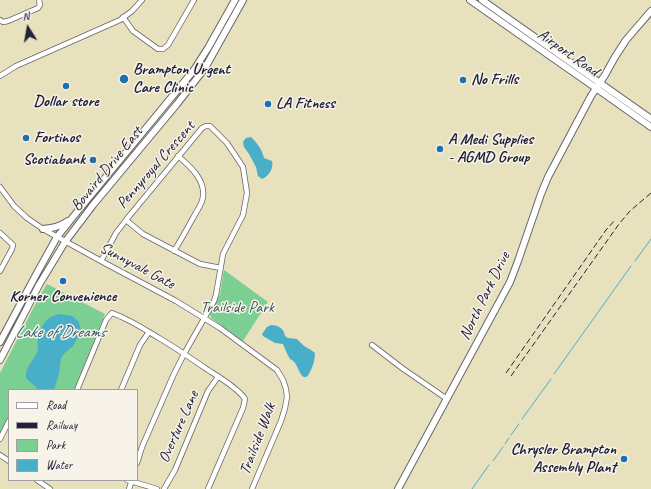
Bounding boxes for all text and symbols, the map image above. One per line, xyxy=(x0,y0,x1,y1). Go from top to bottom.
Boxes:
north arrow xyxy=(8,8,48,48)
text: N xyxy=(21,9,30,24)
street label: Airport Road xyxy=(534,25,602,81)
place label: Brampton Urgent Care Clinic xyxy=(133,60,230,98)
place label: No Frills xyxy=(471,70,518,90)
marker: Brampton Urgent Care Clinic xyxy=(118,73,130,85)
marker: No Frills xyxy=(458,75,468,85)
marker: Dollar store xyxy=(61,81,71,91)
place label: Dollar store xyxy=(33,92,99,112)
place label: LA Fitness xyxy=(276,94,335,114)
marker: LA Fitness xyxy=(263,99,273,109)
street label: Pennyroyal Crescent xyxy=(113,117,199,213)
street label: Bovaird Drive East xyxy=(67,123,147,215)
place label: Fortinos xyxy=(34,128,80,148)
place label: A Medi Supplies - AGMD Group xyxy=(448,130,533,168)
marker: Fortinos xyxy=(21,133,31,143)
marker: A Medi Supplies - AGMD Group xyxy=(435,144,445,154)
place label: Scotiabank xyxy=(23,150,85,170)
marker: Scotiabank xyxy=(88,155,98,165)
street label: Sunnyvale Gate xyxy=(96,238,178,294)
street label: North Park Drive xyxy=(455,249,515,343)
marker: Korner Convenience xyxy=(58,276,68,286)
place label: Korner Convenience xyxy=(10,287,116,307)
park label: Trailside Park xyxy=(200,298,274,318)
water label: Lake of Dreams xyxy=(15,323,105,343)
street label: Overture Lane xyxy=(155,388,203,466)
legend xyxy=(8,389,138,481)
text: Road xyxy=(46,397,66,413)
street label: Trailside Walk xyxy=(236,400,280,478)
text: Railway xyxy=(46,417,77,433)
text: Park xyxy=(46,437,65,453)
place label: Chrysler Brampton Assembly Plant xyxy=(511,440,616,478)
marker: Chrysler Brampton Assembly Plant xyxy=(619,454,629,464)
text: Water xyxy=(46,457,72,473)

